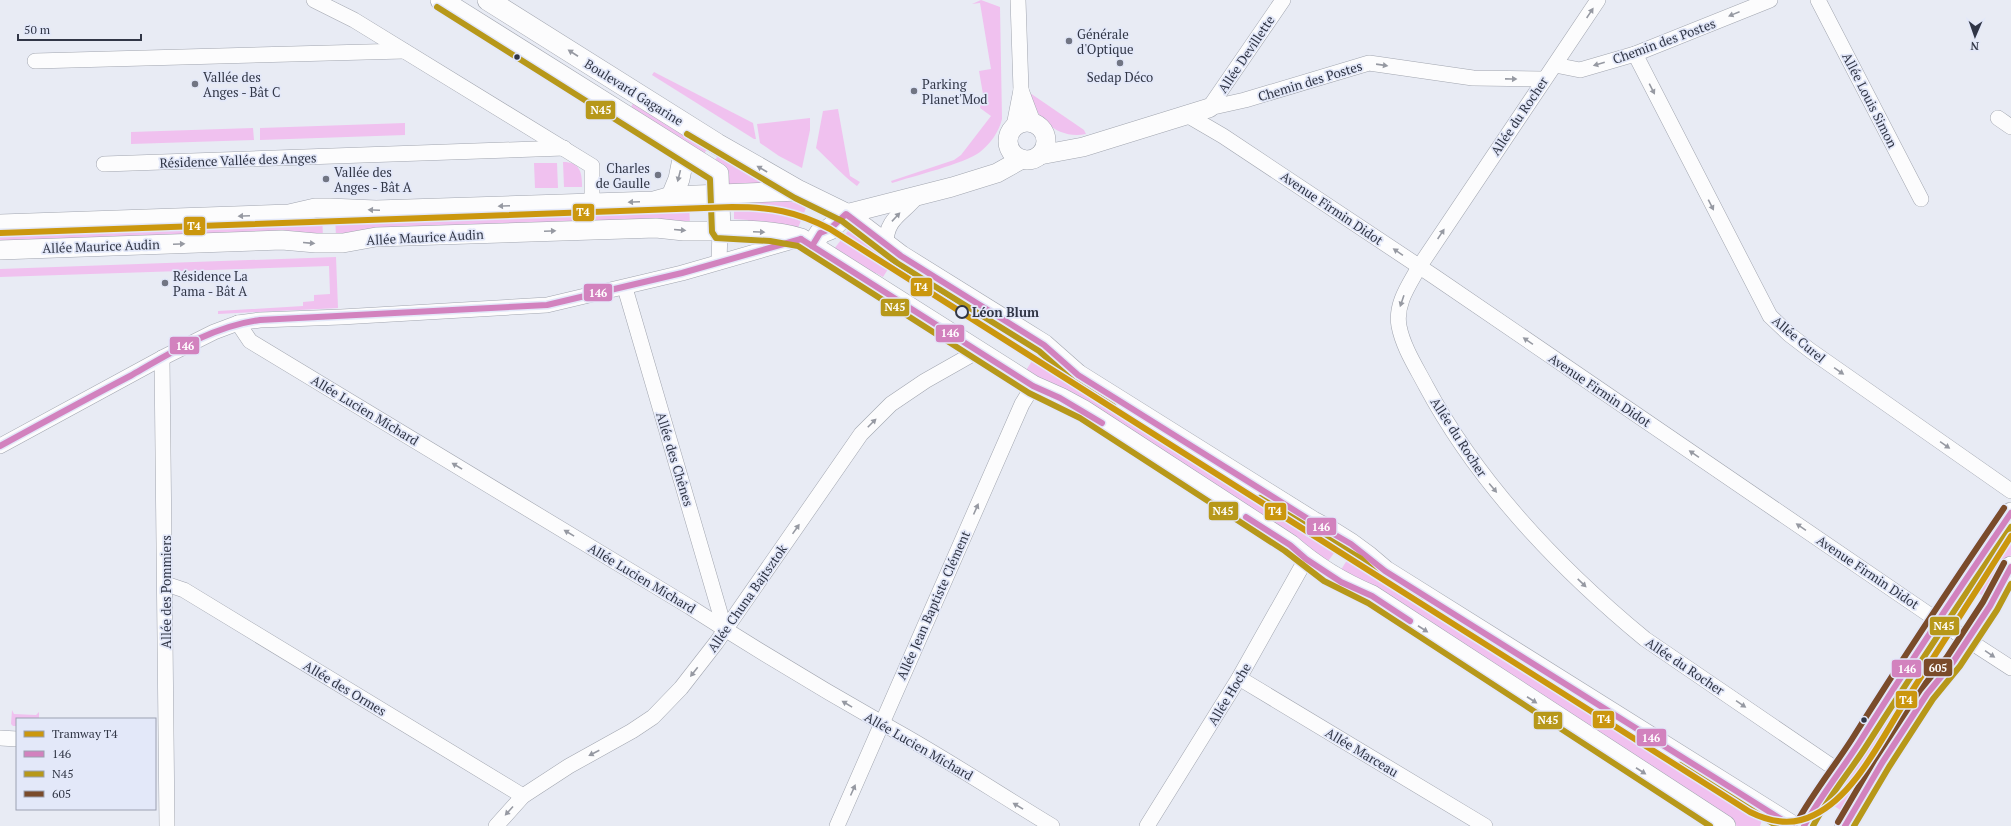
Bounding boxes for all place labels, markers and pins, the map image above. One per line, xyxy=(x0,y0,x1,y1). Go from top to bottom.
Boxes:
place label: Générale d'Optique xyxy=(1077,25,1134,58)
marker: Générale d'Optique xyxy=(1064,36,1074,46)
unlabelled marker xyxy=(512,52,522,62)
marker: Sedap Déco xyxy=(1115,58,1125,68)
place label: Vallée des Anges - Bât C xyxy=(203,68,280,101)
place label: Sedap Déco xyxy=(1087,68,1153,86)
place label: Parking Planet'Mod xyxy=(922,75,988,108)
marker: Vallée des Anges - Bât C xyxy=(190,79,200,89)
marker: Parking Planet'Mod xyxy=(909,86,919,96)
place label: Charles de Gaulle xyxy=(596,159,650,192)
place label: Vallée des Anges - Bât A xyxy=(334,163,412,196)
marker: Charles de Gaulle xyxy=(653,170,663,180)
marker: Vallée des Anges - Bât A xyxy=(321,174,331,184)
place label: Résidence La Pama - Bât A xyxy=(173,267,248,300)
marker: Résidence La Pama - Bât A xyxy=(160,278,170,288)
place label: Léon Blum xyxy=(972,303,1039,321)
marker: Léon Blum xyxy=(955,305,969,319)
unlabelled marker xyxy=(1859,715,1869,725)

